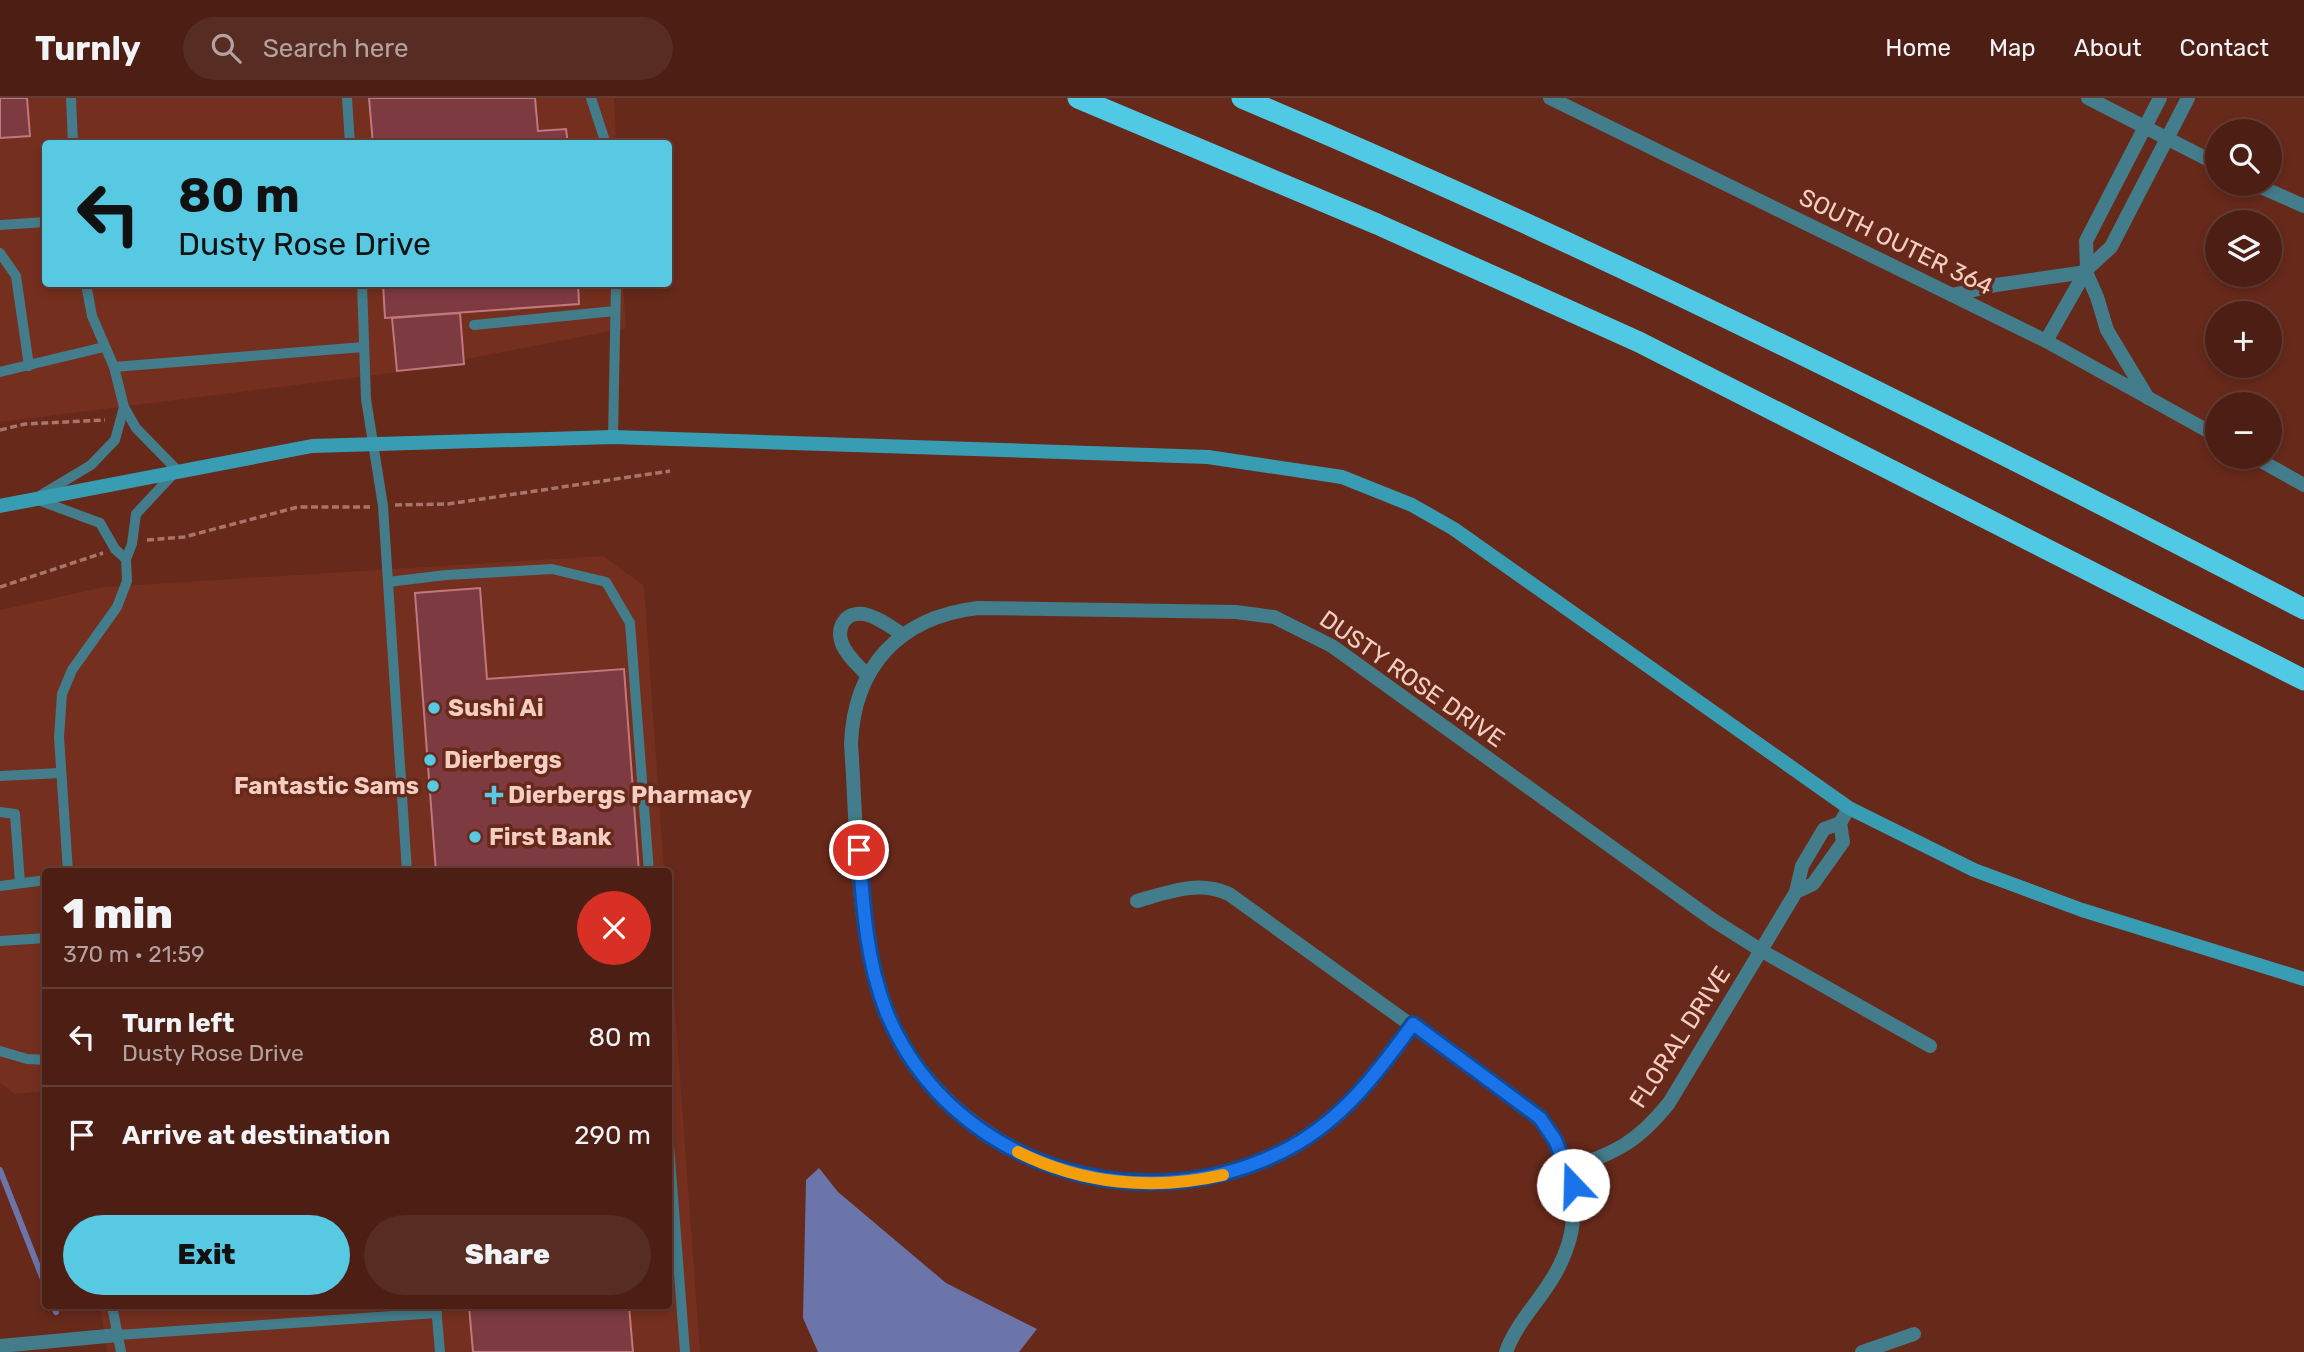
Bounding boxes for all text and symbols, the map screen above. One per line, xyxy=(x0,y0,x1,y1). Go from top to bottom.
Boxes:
search box xyxy=(183,17,673,80)
text: Turnly xyxy=(35,29,141,68)
icon: search xyxy=(207,29,245,67)
text: Search here xyxy=(263,33,409,64)
text: Home xyxy=(1885,34,1951,62)
text: Map xyxy=(1989,34,2036,62)
text: About xyxy=(2074,34,2142,62)
text: Contact xyxy=(2180,34,2269,62)
map controls xyxy=(2205,119,2282,469)
button: search xyxy=(2205,119,2282,196)
text: 80 m xyxy=(178,166,300,224)
icon: left xyxy=(63,168,154,259)
street label: SOUTH OUTER 364 xyxy=(1795,183,1997,301)
button: layers xyxy=(2205,210,2282,287)
text: Dusty Rose Drive xyxy=(178,225,431,263)
button: + xyxy=(2205,301,2282,378)
button: − xyxy=(2205,392,2282,469)
street label: DUSTY ROSE DRIVE xyxy=(1314,605,1510,753)
place label: Sushi Ai xyxy=(448,694,544,722)
marker: Sushi Ai xyxy=(426,700,442,716)
place label: Dierbergs xyxy=(444,746,562,774)
marker: Dierbergs xyxy=(422,752,438,768)
place label: Fantastic Sams xyxy=(234,772,419,800)
marker: Fantastic Sams xyxy=(425,778,441,794)
place label: Dierbergs Pharmacy xyxy=(508,781,752,809)
marker: Dierbergs Pharmacy xyxy=(486,787,502,803)
pin xyxy=(829,820,889,880)
place label: First Bank xyxy=(489,823,612,851)
marker: First Bank xyxy=(467,829,483,845)
icon: arrive xyxy=(840,831,878,869)
text: 1 min xyxy=(63,889,173,939)
button: close xyxy=(577,891,651,965)
text: 370 m · 21:59 xyxy=(63,940,205,968)
street label: FLORAL DRIVE xyxy=(1624,961,1736,1113)
text: Turn left xyxy=(122,1008,234,1039)
icon: left xyxy=(63,1018,101,1056)
text: 80 m xyxy=(588,1022,651,1053)
text: Dusty Rose Drive xyxy=(122,1039,304,1067)
icon: arrive xyxy=(63,1116,101,1154)
text: Arrive at destination xyxy=(122,1120,390,1151)
text: 290 m xyxy=(574,1120,651,1151)
position arrow xyxy=(1536,1148,1610,1222)
button: Exit xyxy=(63,1215,350,1295)
button: Share xyxy=(364,1215,651,1295)

